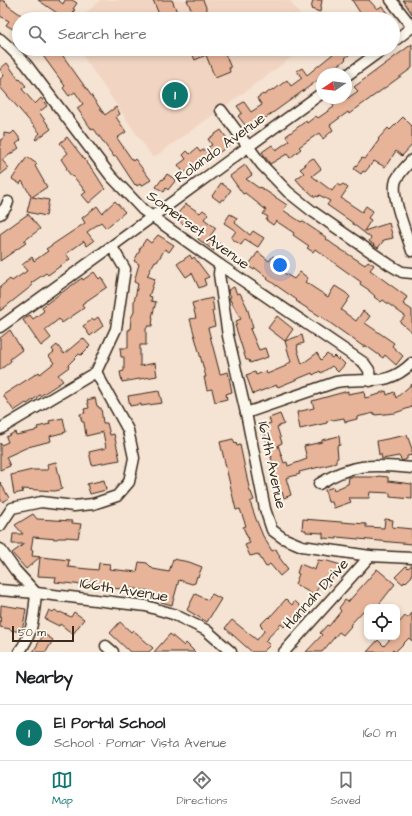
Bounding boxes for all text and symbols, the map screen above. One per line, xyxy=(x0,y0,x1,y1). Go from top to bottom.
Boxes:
search box xyxy=(12,12,400,56)
icon: search xyxy=(26,23,48,45)
text: Search here xyxy=(58,24,147,45)
north arrow xyxy=(316,68,352,104)
pin: 1 xyxy=(162,80,188,110)
street label: Rolando Avenue xyxy=(170,108,270,188)
street label: Somerset Avenue xyxy=(142,185,254,275)
your location xyxy=(270,255,290,275)
street label: 167th Avenue xyxy=(252,419,292,511)
street label: Hannah Drive xyxy=(278,554,354,634)
street label: 166th Avenue xyxy=(78,573,170,607)
map controls xyxy=(364,604,400,640)
button: locate xyxy=(364,604,400,640)
scale bar xyxy=(12,624,74,643)
text: 50 m xyxy=(18,625,46,640)
text: Nearby xyxy=(16,666,73,690)
text: El Portal School xyxy=(54,713,165,734)
text: 1 xyxy=(28,724,30,742)
text: 160 m xyxy=(363,724,396,742)
text: School · Pomar Vista Avenue xyxy=(54,734,227,752)
tab: Map xyxy=(51,769,73,808)
tab: Directions xyxy=(176,769,228,808)
tab: Saved xyxy=(331,769,361,808)

